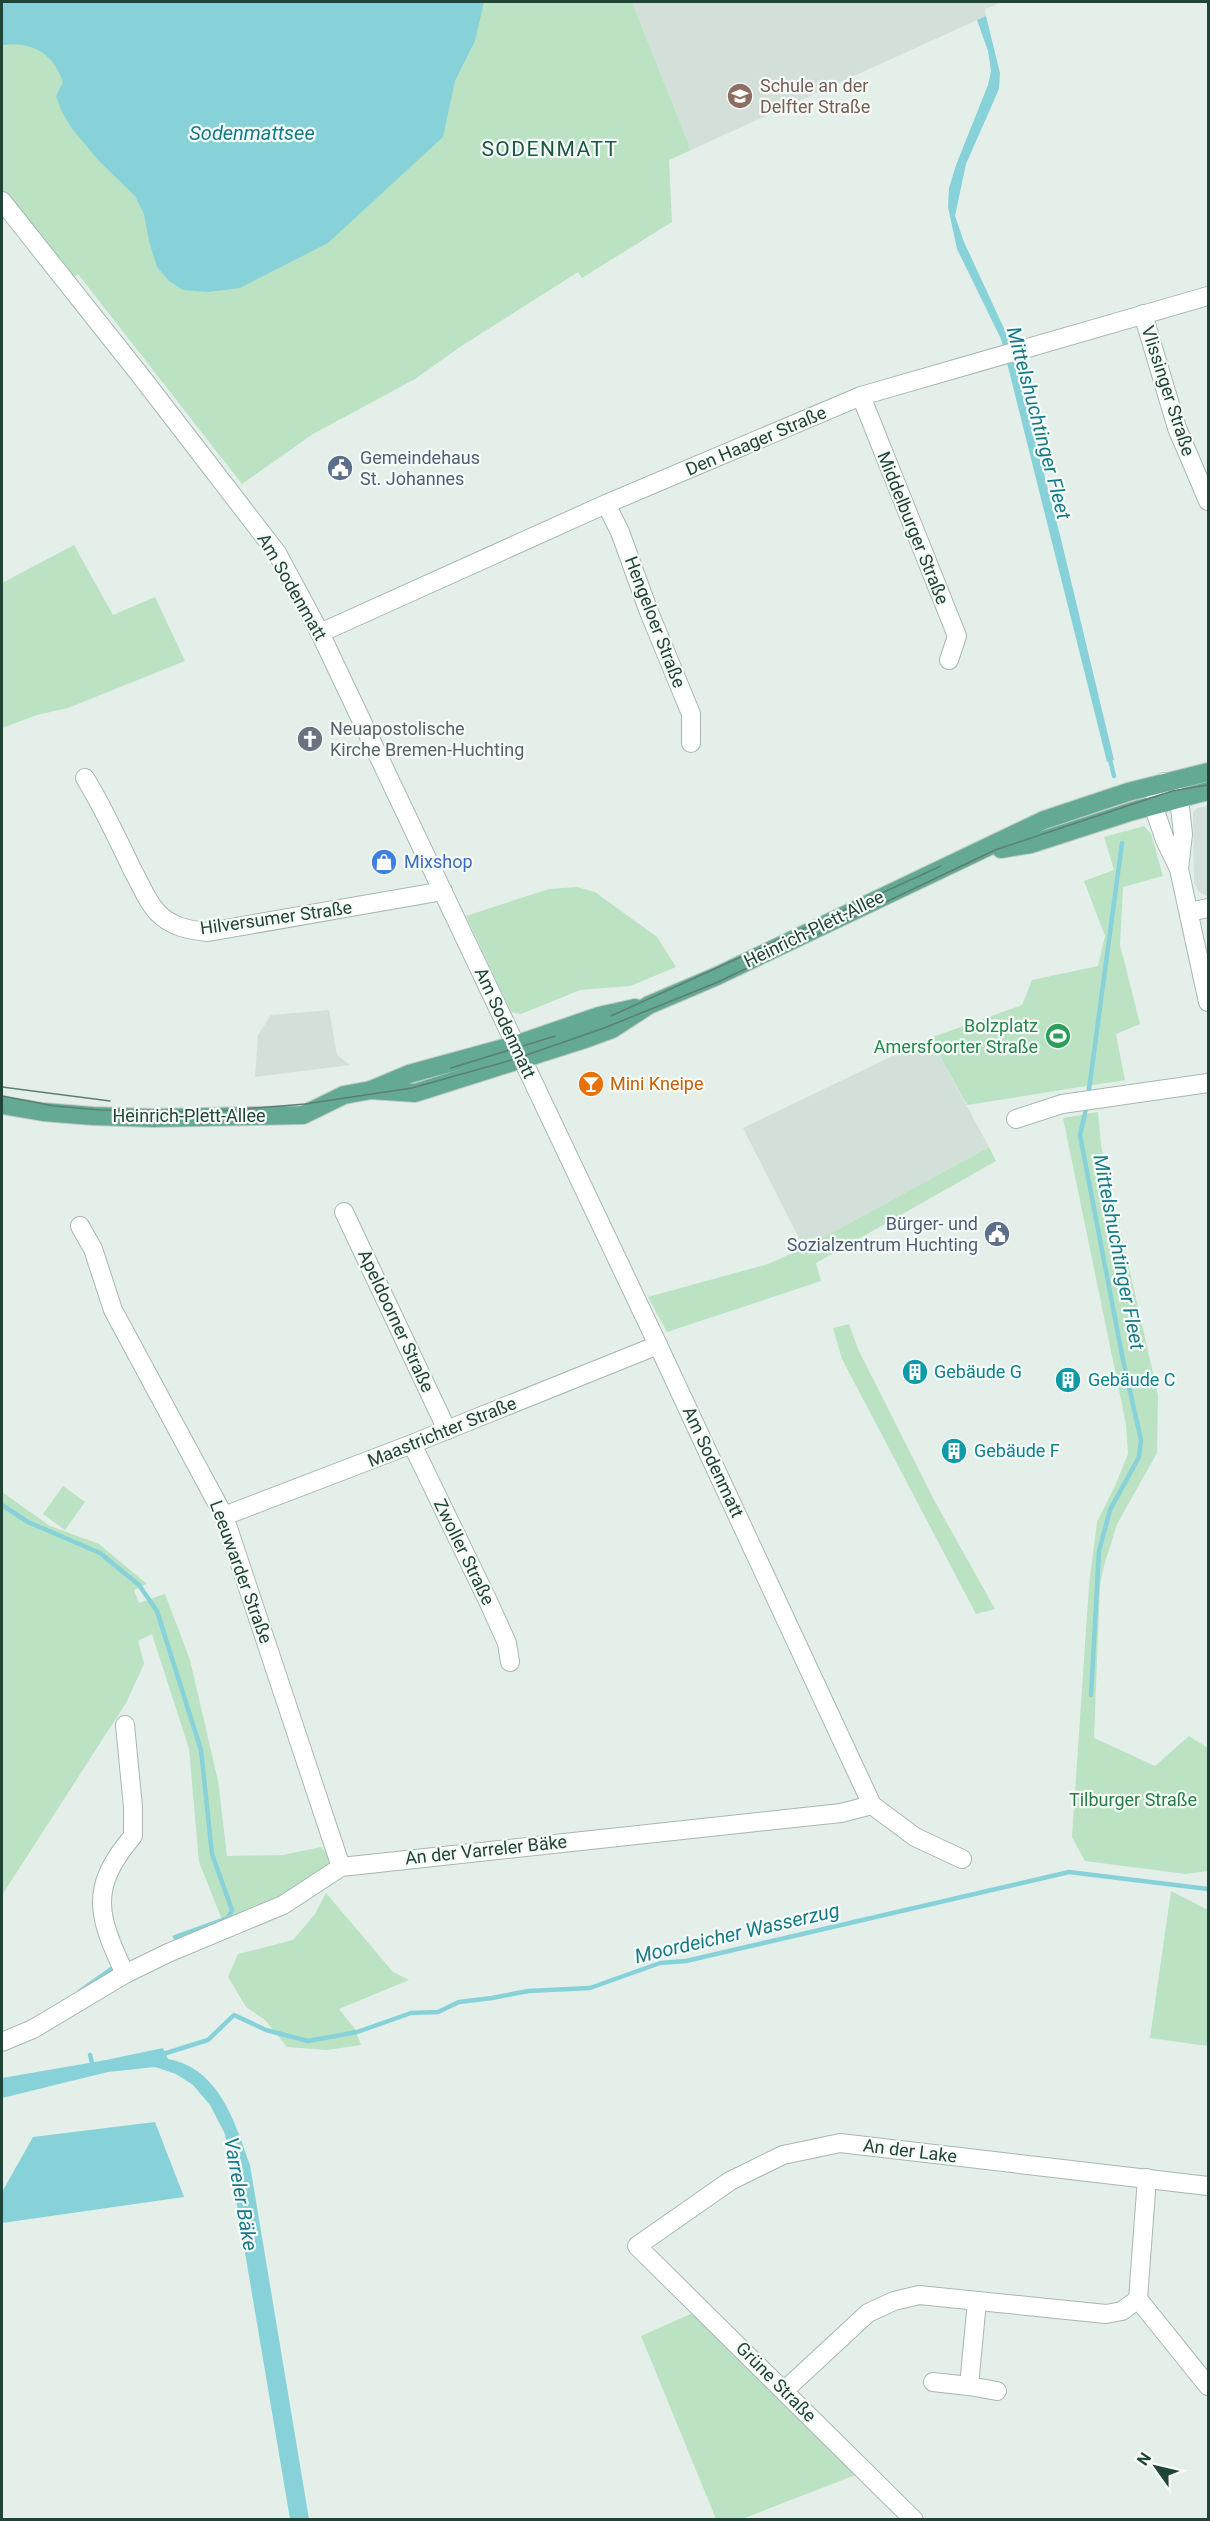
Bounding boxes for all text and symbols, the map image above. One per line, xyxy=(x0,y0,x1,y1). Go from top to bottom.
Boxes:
place label: Schule an der Delfter Straße xyxy=(760,75,870,117)
school or university icon: Schule an der Delfter Straße xyxy=(725,81,755,111)
water label: Sodenmattsee xyxy=(189,121,315,145)
district label: SODENMATT xyxy=(481,137,619,161)
street label: Vlissinger Straße xyxy=(1138,323,1199,459)
water label: Mittelshuchtinger Fleet xyxy=(1002,324,1076,523)
street label: Den Haager Straße xyxy=(682,401,829,480)
place label: Gemeindehaus St. Johannes xyxy=(360,447,480,489)
street label: Middelburger Straße xyxy=(873,448,954,607)
public building icon: Gemeindehaus St. Johannes xyxy=(325,453,355,483)
street label: Am Sodenmatt xyxy=(253,530,332,644)
street label: Hengeloer Straße xyxy=(621,553,690,691)
place label: Neuapostolische Kirche Bremen-Huchting xyxy=(330,718,524,760)
church icon: Neuapostolische Kirche Bremen-Huchting xyxy=(295,724,325,754)
shop icon: Mixshop xyxy=(369,847,399,877)
place label: Mixshop xyxy=(404,851,473,872)
street label: Heinrich-Plett-Allee xyxy=(740,886,887,972)
street label: Hilversumer Straße xyxy=(199,896,353,939)
street label: Am Sodenmatt xyxy=(471,964,540,1082)
place label: Bolzplatz Amersfoorter Straße xyxy=(874,1015,1038,1057)
sports icon: Bolzplatz Amersfoorter Straße xyxy=(1043,1021,1073,1051)
bar icon: Mini Kneipe xyxy=(576,1069,606,1099)
place label: Mini Kneipe xyxy=(610,1073,703,1094)
street label: Heinrich-Plett-Allee xyxy=(112,1105,266,1126)
water label: Mittelshuchtinger Fleet xyxy=(1088,1152,1150,1352)
place label: Bürger- und Sozialzentrum Huchting xyxy=(787,1213,978,1255)
public building icon: Bürger- und Sozialzentrum Huchting xyxy=(982,1219,1012,1249)
street label: Apeldoorner Straße xyxy=(354,1246,439,1395)
building icon: Gebäude G xyxy=(900,1357,930,1387)
place label: Gebäude G xyxy=(934,1361,1022,1382)
building icon: Gebäude C xyxy=(1053,1365,1083,1395)
place label: Gebäude C xyxy=(1088,1369,1176,1390)
street label: Maastrichter Straße xyxy=(364,1392,519,1471)
street label: Am Sodenmatt xyxy=(679,1403,748,1521)
building icon: Gebäude F xyxy=(939,1436,969,1466)
place label: Gebäude F xyxy=(974,1440,1060,1461)
street label: Zwoller Straße xyxy=(430,1495,499,1608)
street label: Leeuwarder Straße xyxy=(206,1497,277,1646)
park label: Tilburger Straße xyxy=(1069,1789,1197,1810)
street label: An der Varreler Bäke xyxy=(404,1831,568,1868)
water label: Moordeicher Wasserzug xyxy=(632,1898,842,1968)
street label: An der Lake xyxy=(862,2134,958,2167)
water label: Varreler Bäke xyxy=(219,2135,263,2253)
street label: Grüne Straße xyxy=(732,2337,821,2426)
north arrow xyxy=(1126,2437,1186,2497)
text: N xyxy=(1133,2449,1155,2469)

